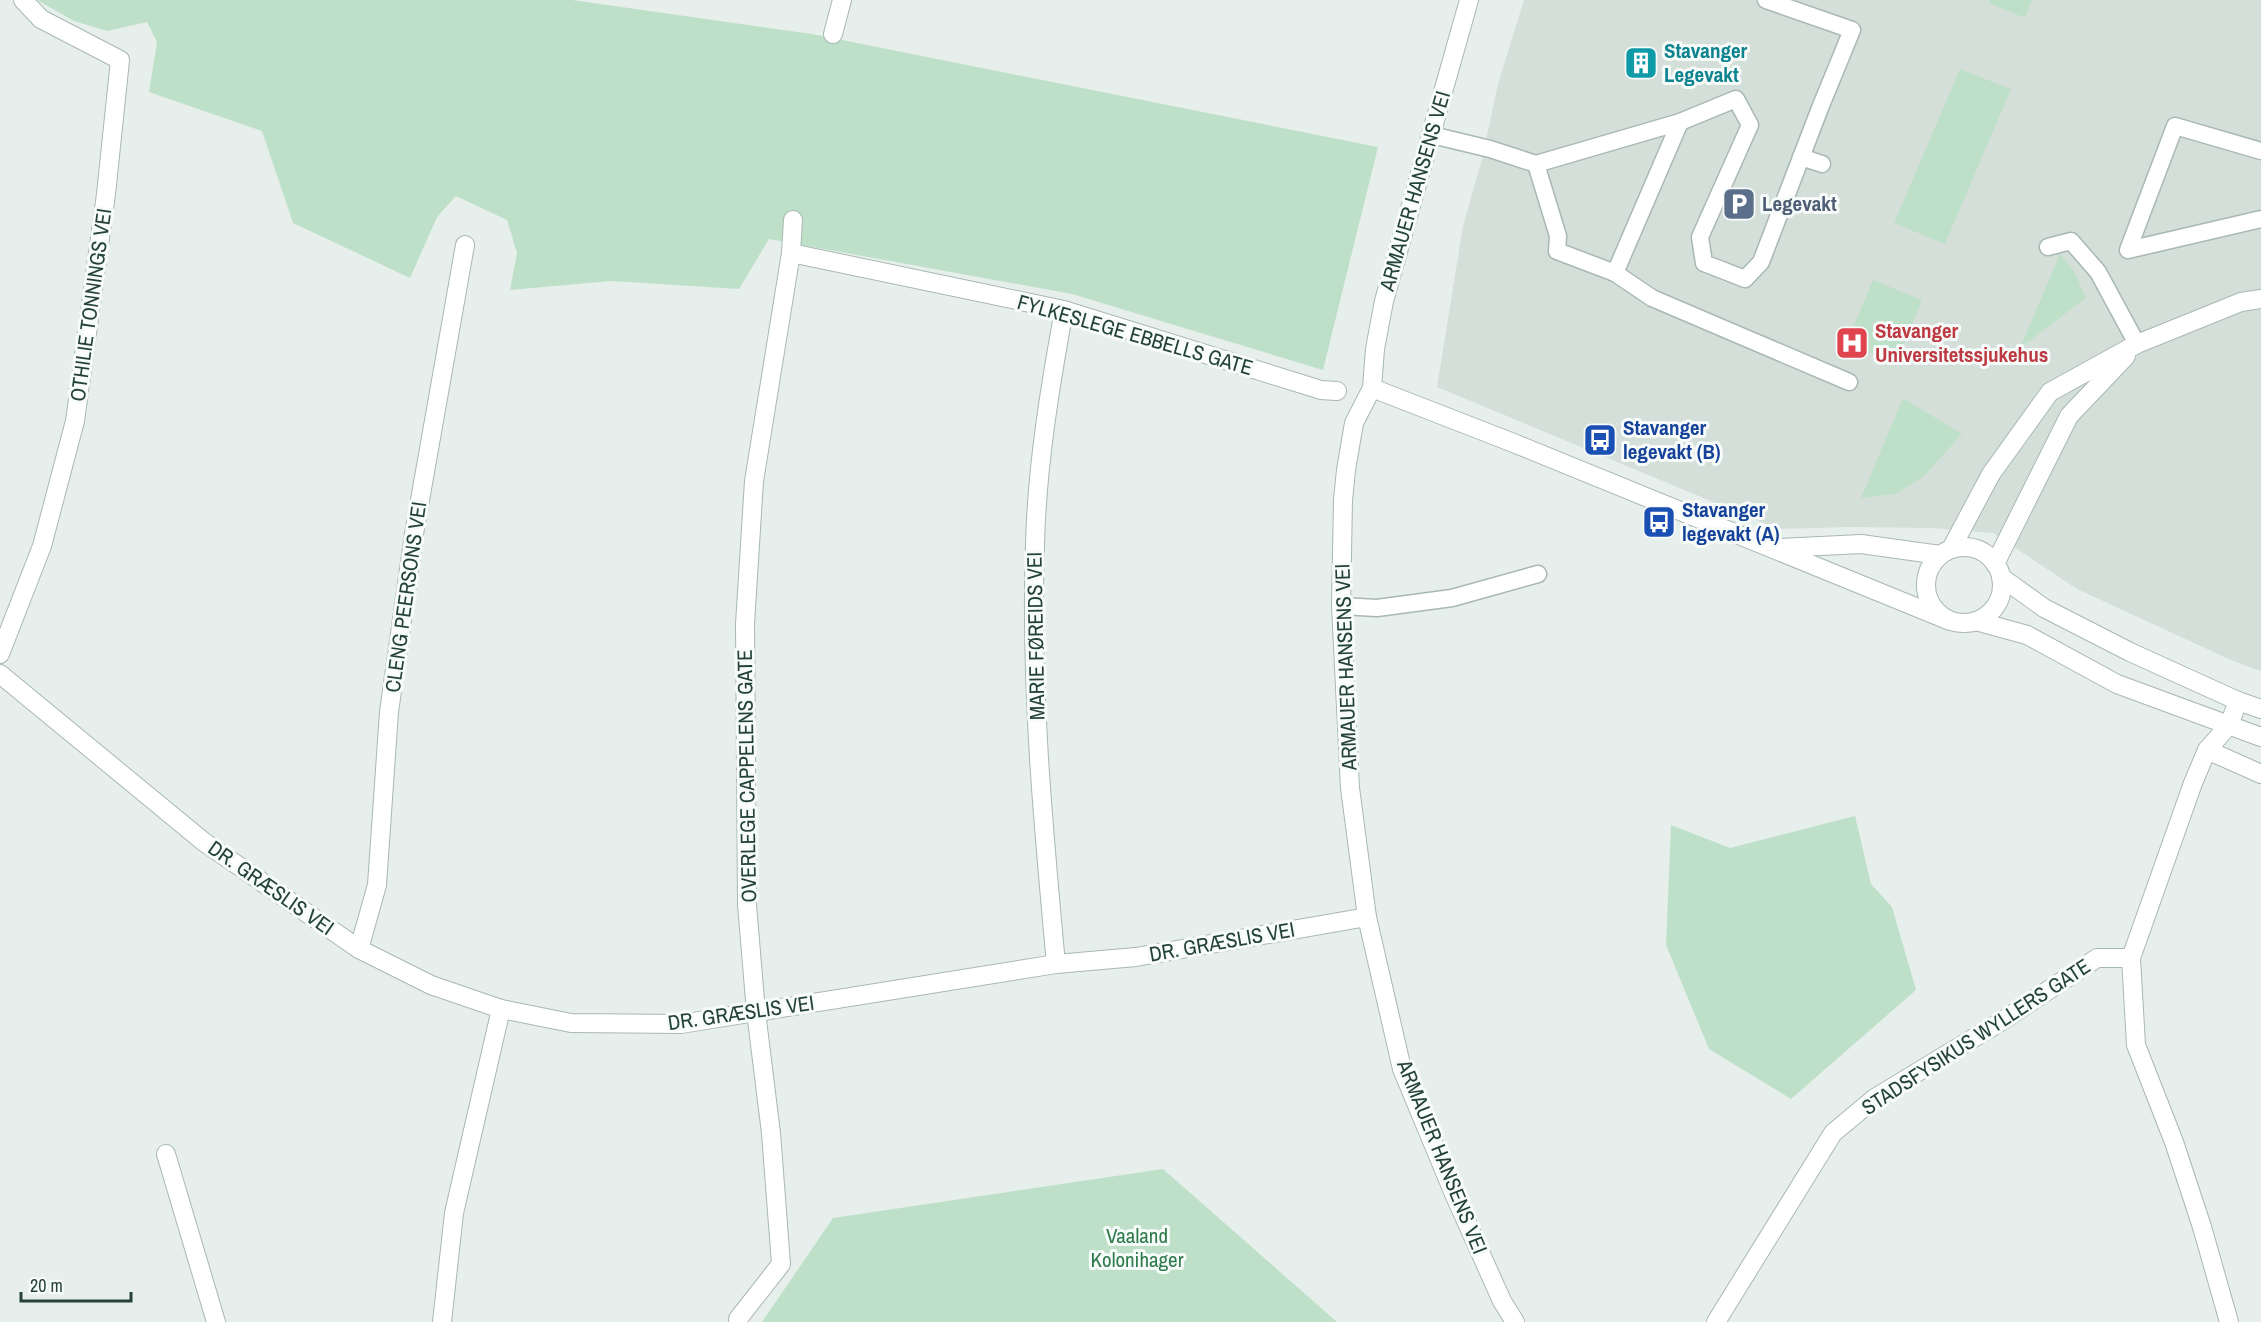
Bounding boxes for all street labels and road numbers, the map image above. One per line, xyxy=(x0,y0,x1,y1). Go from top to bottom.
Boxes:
street label: ARMAUER HANSENS VEI xyxy=(1372,88,1457,295)
street label: OTHILIE TONNINGS VEI xyxy=(63,207,118,403)
street label: FYLKESLEGE EBBELLS GATE xyxy=(1014,287,1256,382)
street label: CLENG PEERSONS VEI xyxy=(378,500,433,694)
street label: MARIE FØREIDS VEI xyxy=(1020,552,1051,720)
street label: ARMAUER HANSENS VEI xyxy=(1327,563,1364,772)
street label: OVERLEGE CAPPELENS GATE xyxy=(730,649,763,903)
street label: DR. GRÆSLIS VEI xyxy=(203,833,340,942)
street label: DR. GRÆSLIS VEI xyxy=(1147,914,1297,969)
street label: STADSFYSIKUS WYLLERS GATE xyxy=(1856,952,2096,1122)
street label: DR. GRÆSLIS VEI xyxy=(666,988,816,1037)
street label: ARMAUER HANSENS VEI xyxy=(1390,1055,1495,1258)

